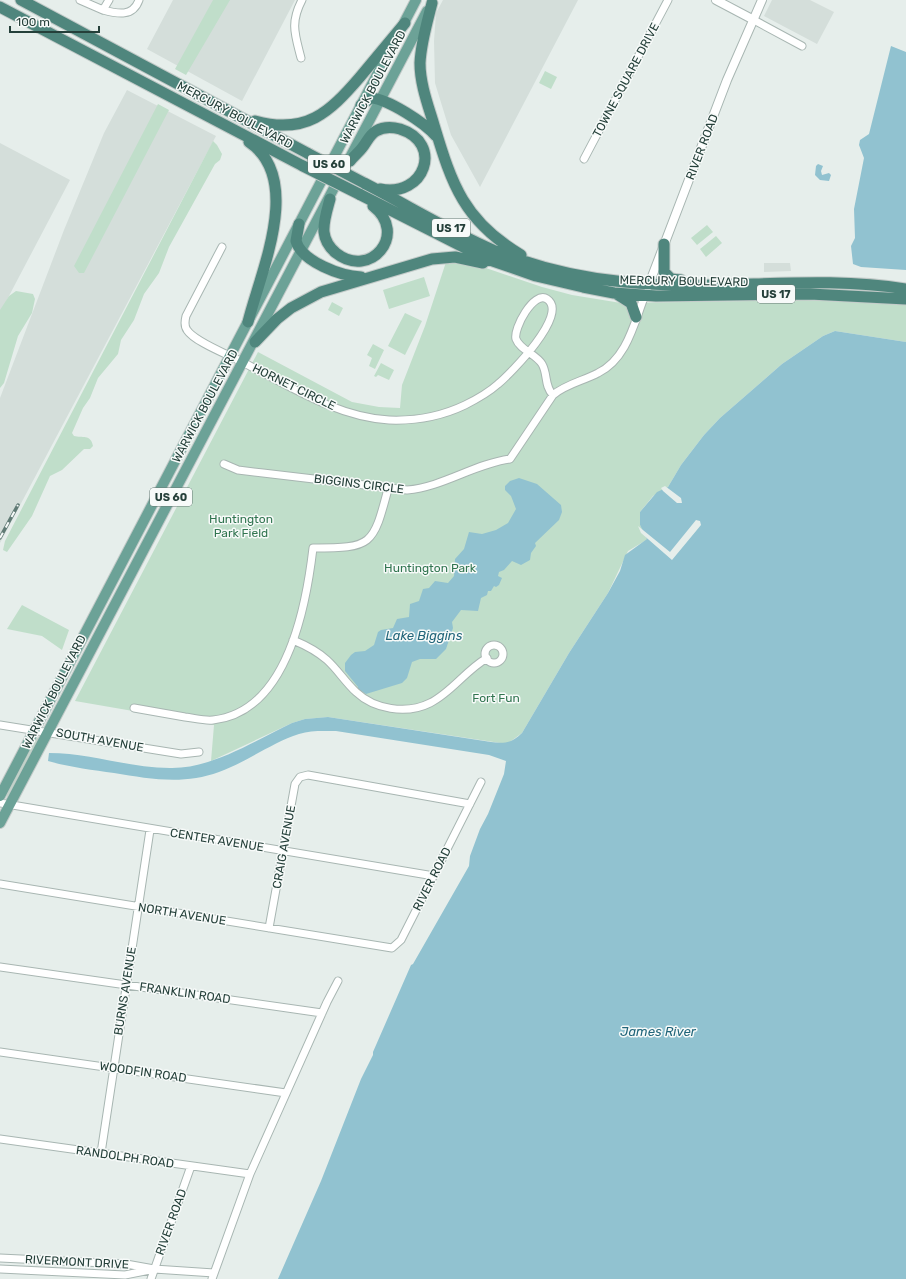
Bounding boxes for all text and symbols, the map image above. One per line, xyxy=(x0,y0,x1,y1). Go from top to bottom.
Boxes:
scale bar xyxy=(10,8,99,34)
text: 100 m xyxy=(16,15,50,29)
street label: TOWNE SQUARE DRIVE xyxy=(590,20,662,140)
street label: WARWICK BOULEVARD xyxy=(337,28,409,146)
street label: MERCURY BOULEVARD xyxy=(175,79,295,151)
street label: RIVER ROAD xyxy=(683,112,721,182)
road number: US 60 xyxy=(308,155,350,173)
road number: US 17 xyxy=(432,219,470,237)
street label: MERCURY BOULEVARD xyxy=(619,273,749,289)
road number: US 17 xyxy=(757,285,795,303)
street label: WARWICK BOULEVARD xyxy=(169,347,241,465)
street label: HORNET CIRCLE xyxy=(250,361,338,413)
street label: BIGGINS CIRCLE xyxy=(313,472,405,496)
road number: US 60 xyxy=(150,488,192,506)
park label: Huntington Park Field xyxy=(209,512,273,540)
park label: Huntington Park xyxy=(384,561,477,575)
water label: Lake Biggins xyxy=(386,628,463,644)
street label: WARWICK BOULEVARD xyxy=(19,633,89,751)
park label: Fort Fun xyxy=(472,691,520,705)
street label: SOUTH AVENUE xyxy=(55,725,145,755)
street label: CRAIG AVENUE xyxy=(270,804,298,890)
street label: CENTER AVENUE xyxy=(169,826,265,854)
street label: RIVER ROAD xyxy=(410,845,454,913)
street label: NORTH AVENUE xyxy=(137,900,227,928)
street label: BURNS AVENUE xyxy=(111,946,139,1036)
street label: FRANKLIN ROAD xyxy=(139,980,231,1006)
water label: James River xyxy=(620,1024,697,1039)
street label: WOODFIN ROAD xyxy=(99,1059,187,1085)
street label: RANDOLPH ROAD xyxy=(75,1143,175,1171)
street label: RIVER ROAD xyxy=(153,1187,189,1257)
street label: RIVERMONT DRIVE xyxy=(25,1252,129,1272)

